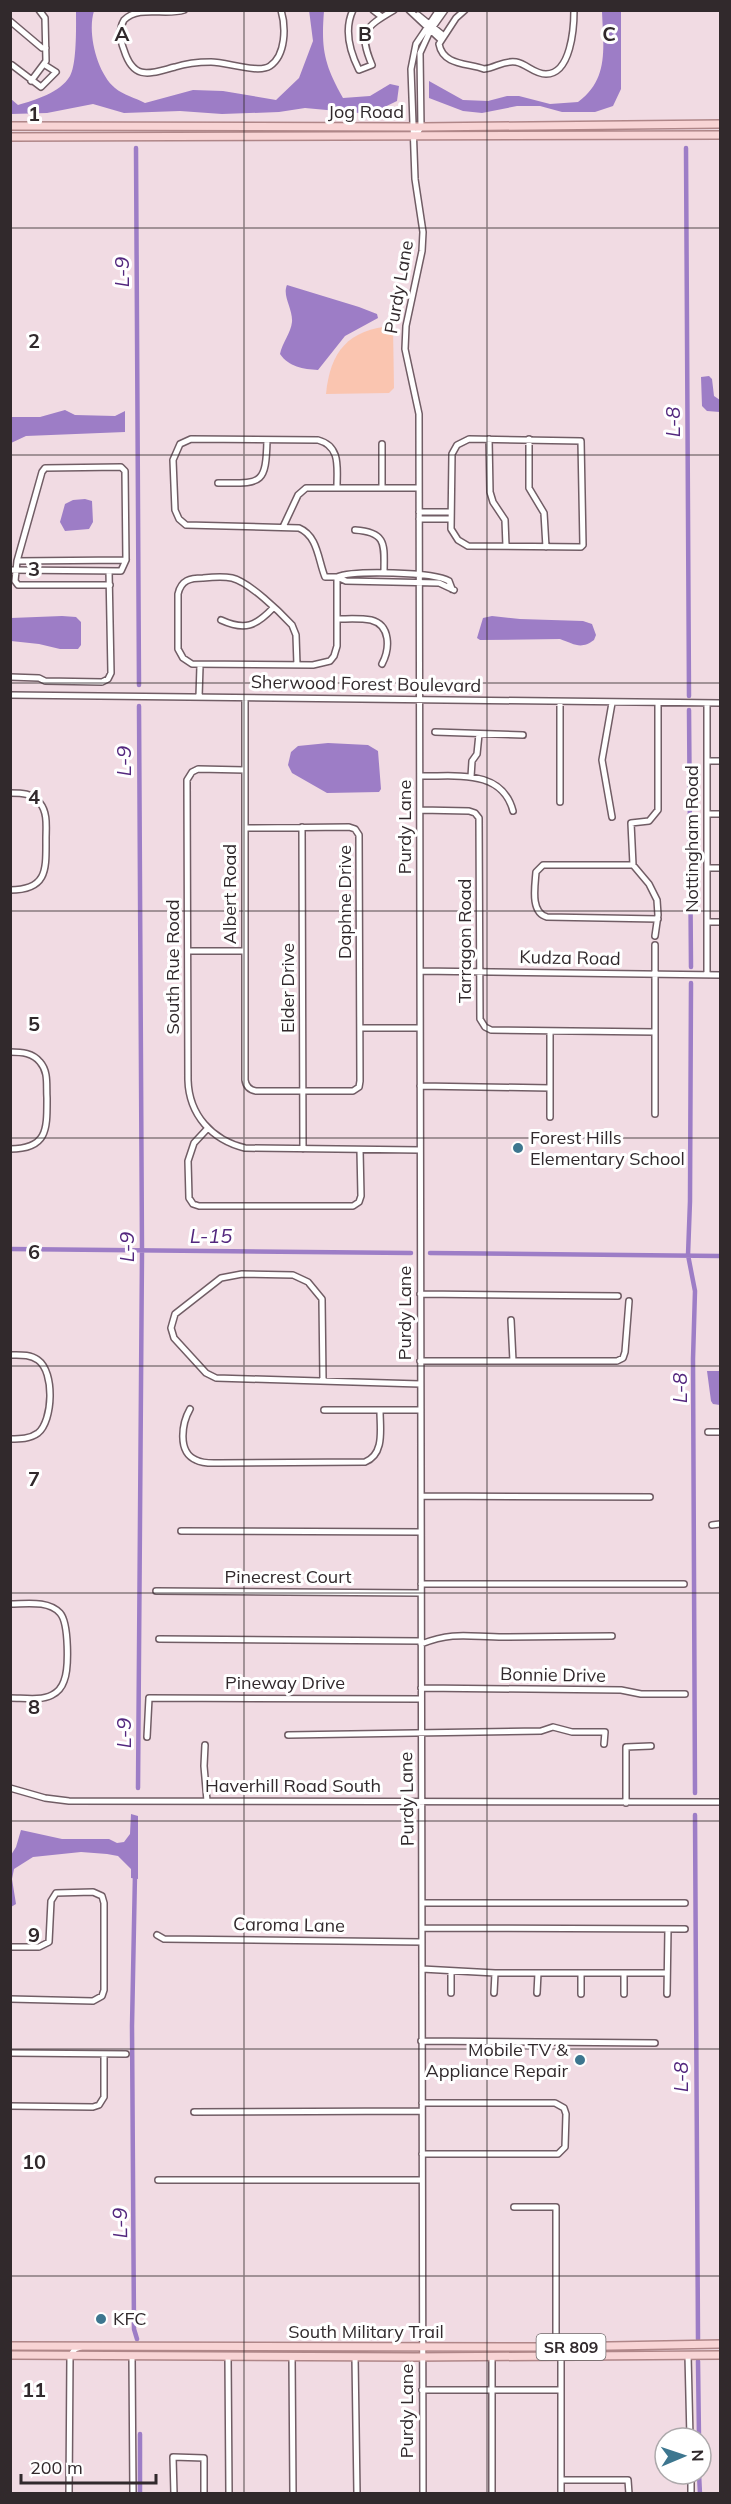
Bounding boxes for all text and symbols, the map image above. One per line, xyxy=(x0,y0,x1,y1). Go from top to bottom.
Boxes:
text: A xyxy=(115,21,130,46)
text: B xyxy=(358,21,372,46)
text: C xyxy=(602,21,616,46)
street label: Jog Road xyxy=(328,100,404,123)
text: 1 xyxy=(28,101,40,126)
street label: Purdy Lane xyxy=(379,238,418,335)
water label: L-9 xyxy=(109,257,134,287)
text: 2 xyxy=(28,328,40,353)
water label: L-8 xyxy=(660,407,685,437)
text: 3 xyxy=(28,556,40,581)
street label: Sherwood Forest Boulevard xyxy=(251,670,481,697)
water label: L-9 xyxy=(111,746,136,776)
street label: Nottingham Road xyxy=(680,765,703,913)
street label: Purdy Lane xyxy=(393,780,416,874)
text: 4 xyxy=(28,784,40,809)
street label: Albert Road xyxy=(218,844,241,944)
street label: Daphne Drive xyxy=(333,845,356,959)
street label: Tarragon Road xyxy=(453,879,476,1003)
street label: South Rue Road xyxy=(161,900,184,1034)
street label: Elder Drive xyxy=(276,943,299,1033)
street label: Kudza Road xyxy=(519,945,621,970)
text: 5 xyxy=(28,1011,40,1036)
place label: Forest Hills Elementary School xyxy=(530,1126,685,1170)
marker: Forest Hills Elementary School xyxy=(511,1141,525,1155)
water label: L-15 xyxy=(190,1223,232,1248)
water label: L-9 xyxy=(114,1232,139,1262)
text: 6 xyxy=(28,1239,40,1264)
street label: Purdy Lane xyxy=(393,1266,416,1360)
water label: L-8 xyxy=(667,1373,692,1403)
text: 7 xyxy=(28,1466,40,1491)
street label: Pinecrest Court xyxy=(225,1565,351,1588)
street label: Bonnie Drive xyxy=(500,1662,606,1687)
street label: Pineway Drive xyxy=(225,1671,345,1694)
text: 8 xyxy=(28,1694,40,1719)
water label: L-9 xyxy=(111,1718,136,1748)
street label: Purdy Lane xyxy=(394,1752,419,1846)
street label: Haverhill Road South xyxy=(205,1774,381,1797)
street label: Caroma Lane xyxy=(233,1912,345,1937)
text: 9 xyxy=(28,1922,40,1947)
place label: Mobile TV & Appliance Repair xyxy=(426,2038,569,2082)
marker: Mobile TV & Appliance Repair xyxy=(573,2053,587,2067)
water label: L-8 xyxy=(668,2062,693,2092)
text: 10 xyxy=(22,2149,46,2174)
water label: L-9 xyxy=(107,2207,132,2239)
place label: KFC xyxy=(113,2307,147,2330)
marker: KFC xyxy=(94,2312,108,2326)
street label: South Military Trail xyxy=(288,2320,444,2343)
road number: SR 809 xyxy=(536,2334,606,2360)
street label: Purdy Lane xyxy=(395,2364,418,2458)
text: 11 xyxy=(22,2377,46,2402)
north arrow xyxy=(653,2426,713,2486)
scale bar xyxy=(21,2447,156,2485)
text: N xyxy=(688,2449,708,2462)
text: 200 m xyxy=(30,2456,83,2479)

